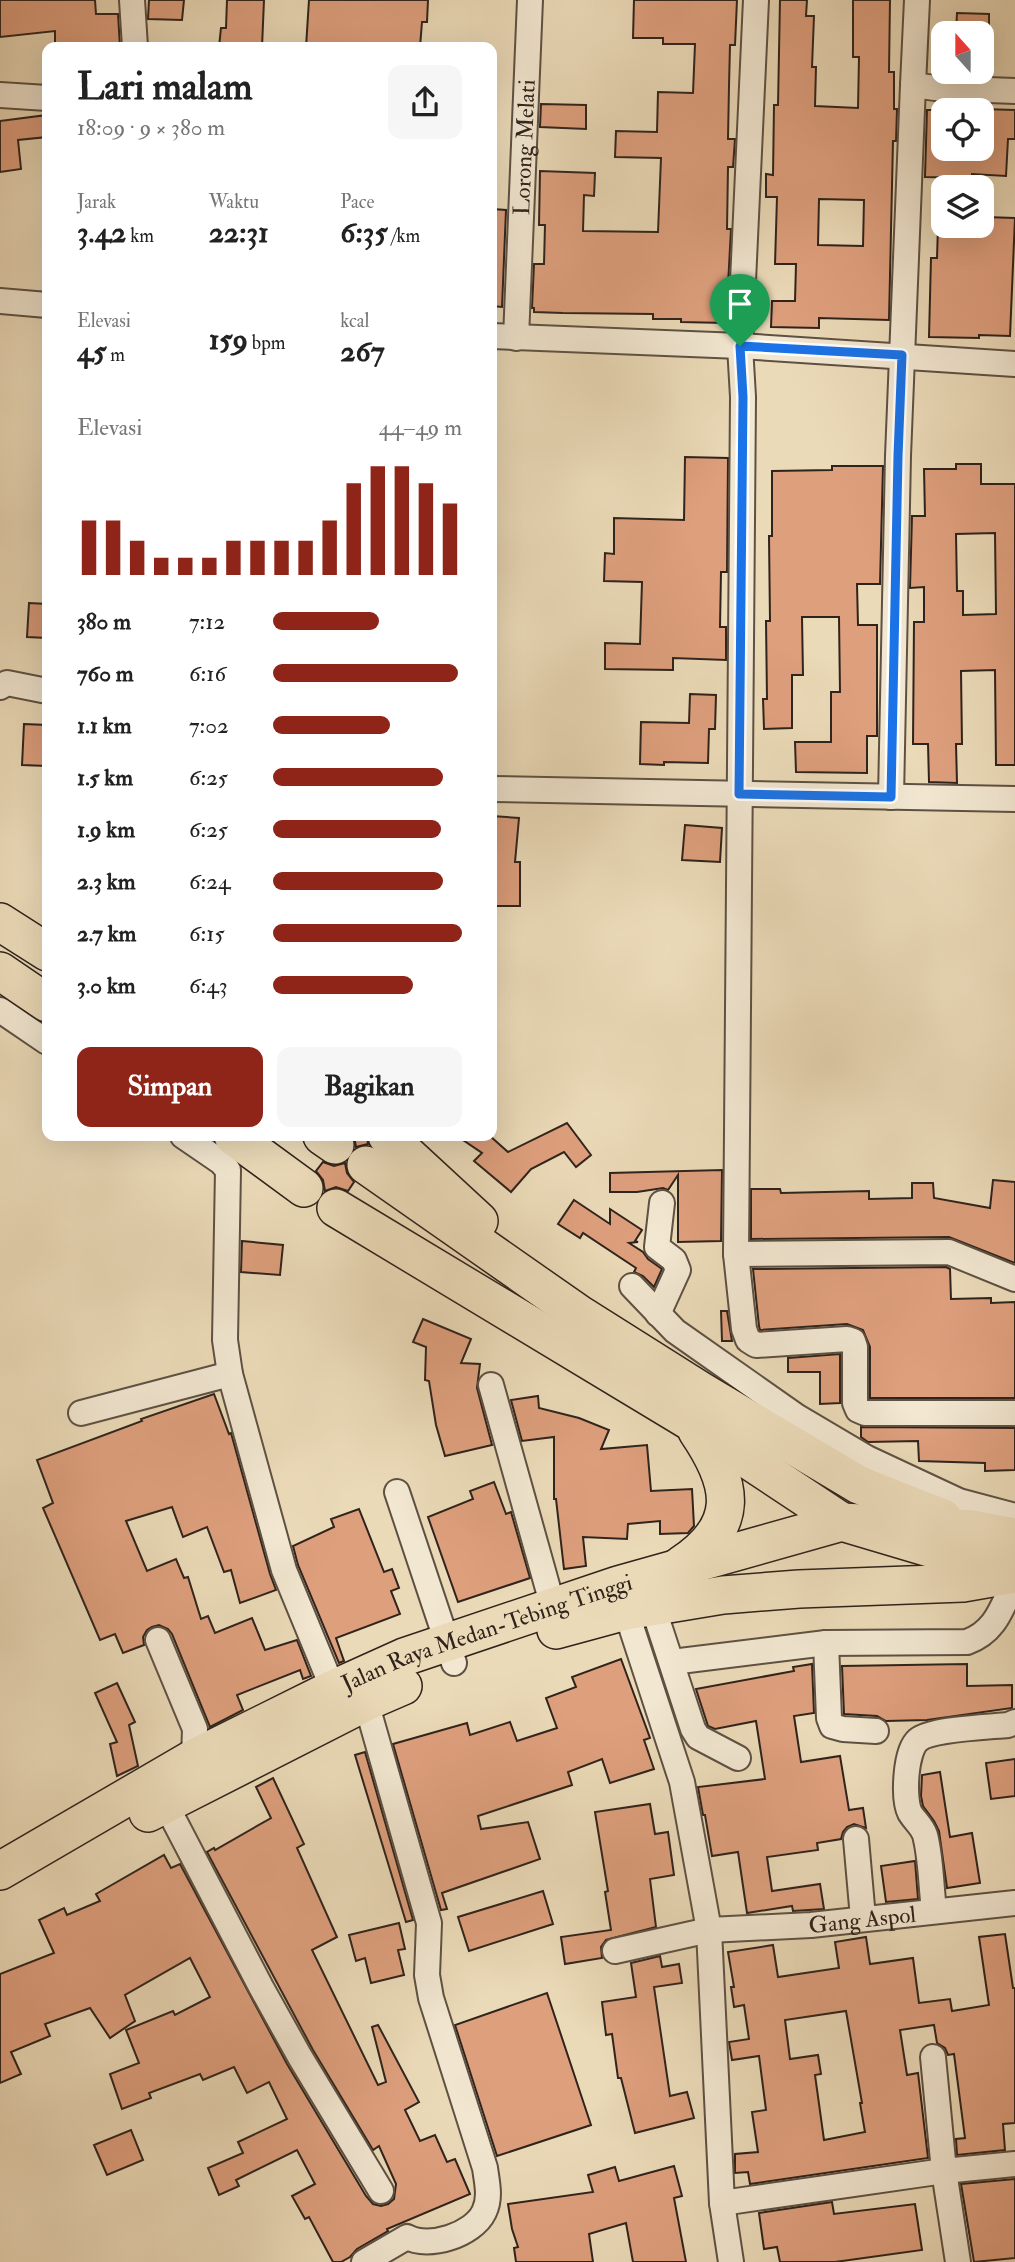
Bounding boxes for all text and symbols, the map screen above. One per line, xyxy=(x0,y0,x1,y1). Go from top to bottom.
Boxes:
north arrow xyxy=(931,21,994,84)
map controls xyxy=(931,21,994,238)
text: Lari malam xyxy=(77,63,252,111)
button: share xyxy=(388,65,462,139)
street label: Lorong Melati xyxy=(507,79,542,216)
button: locate xyxy=(931,98,994,161)
text: 18:09 · 9 × 380 m xyxy=(77,113,225,142)
button: layers xyxy=(931,175,994,238)
text: Jarak xyxy=(77,190,116,214)
text: Waktu xyxy=(209,190,259,214)
text: Pace xyxy=(340,190,374,214)
text: 3.42 xyxy=(77,214,126,251)
text: 22:31 xyxy=(209,214,269,251)
text: 6:35 xyxy=(340,214,388,251)
text: km xyxy=(126,224,154,248)
text: /km xyxy=(388,224,420,248)
pin xyxy=(710,274,770,346)
icon: arrive xyxy=(721,285,759,323)
text: Elevasi xyxy=(77,309,131,333)
text: kcal xyxy=(340,309,369,333)
text: 159 xyxy=(209,321,248,358)
text: bpm xyxy=(248,331,286,355)
text: 45 xyxy=(77,333,106,370)
text: 267 xyxy=(340,333,384,370)
text: m xyxy=(106,343,125,367)
text: Elevasi xyxy=(77,413,142,442)
text: 44–49 m xyxy=(379,413,462,442)
text: 380 m xyxy=(77,607,131,636)
text: 7:12 xyxy=(189,607,225,636)
text: 760 m xyxy=(77,659,134,688)
text: 6:16 xyxy=(189,659,226,688)
text: 1.1 km xyxy=(77,711,132,740)
text: 7:02 xyxy=(189,711,229,740)
text: 1.5 km xyxy=(77,763,133,792)
text: 6:25 xyxy=(189,763,228,792)
text: 1.9 km xyxy=(77,815,135,844)
text: 6:25 xyxy=(189,815,228,844)
text: 2.3 km xyxy=(77,867,136,896)
text: 6:24 xyxy=(189,867,230,896)
text: 2.7 km xyxy=(77,919,136,948)
text: 6:15 xyxy=(189,919,225,948)
text: 3.0 km xyxy=(77,971,136,1000)
text: 6:43 xyxy=(189,971,228,1000)
button: Simpan xyxy=(77,1047,263,1127)
button: Bagikan xyxy=(277,1047,462,1127)
street label: Jalan Raya Medan-Tebing Tinggi xyxy=(336,1568,636,1699)
street label: Gang Aspol xyxy=(807,1900,918,1940)

